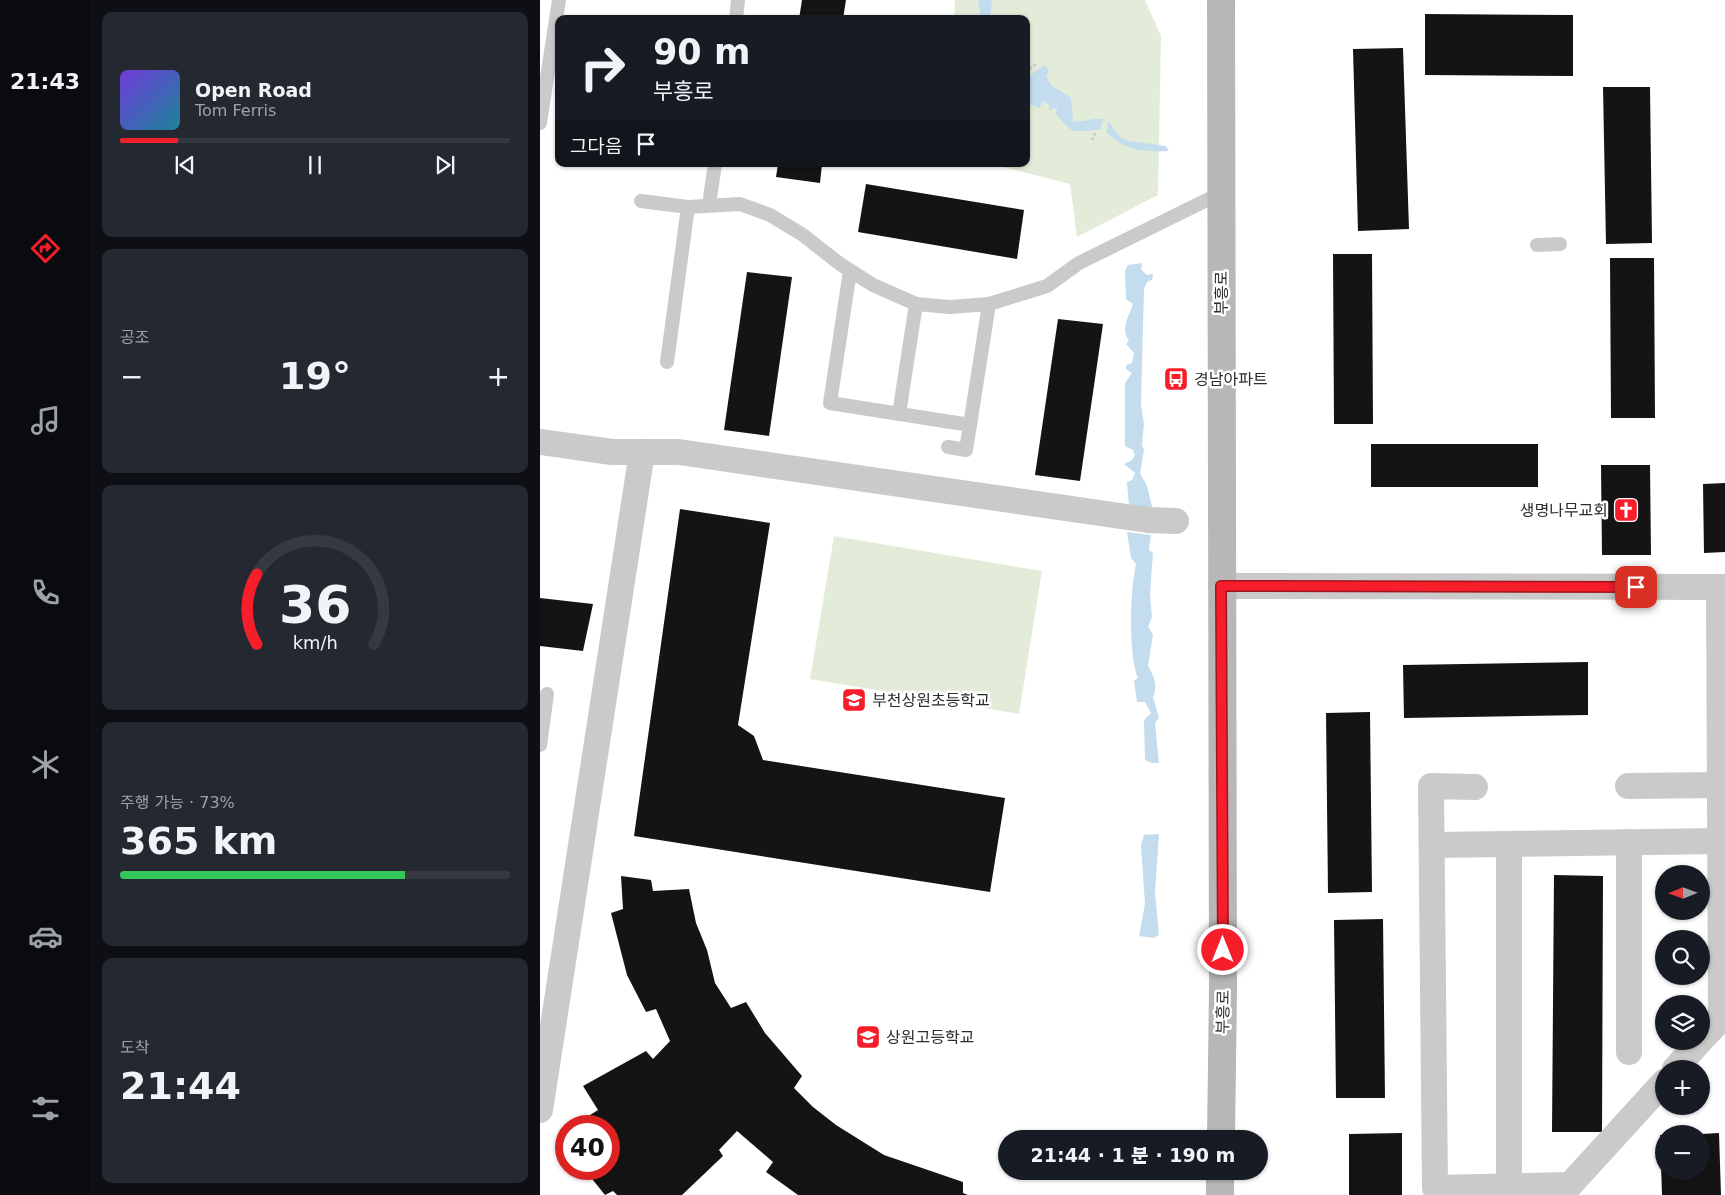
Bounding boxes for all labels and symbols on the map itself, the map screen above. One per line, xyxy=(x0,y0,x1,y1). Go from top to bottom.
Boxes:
street label: 부흥로 xyxy=(1212,271,1231,315)
bus stop icon: 경남아파트 xyxy=(1163,366,1189,392)
place label: 경남아파트 xyxy=(1194,370,1268,389)
church icon: 생명나무교회 xyxy=(1613,497,1639,523)
place label: 생명나무교회 xyxy=(1520,501,1608,520)
pin xyxy=(1615,566,1657,608)
school or university icon: 부천상원초등학교 xyxy=(841,687,867,713)
place label: 부천상원초등학교 xyxy=(872,691,990,710)
north arrow xyxy=(1655,865,1710,920)
position arrow xyxy=(1196,923,1248,975)
street label: 부흥로 xyxy=(1213,989,1233,1034)
school or university icon: 상원고등학교 xyxy=(855,1024,881,1050)
place label: 상원고등학교 xyxy=(886,1028,974,1047)
speed limit sign: 40 xyxy=(555,1115,620,1180)

